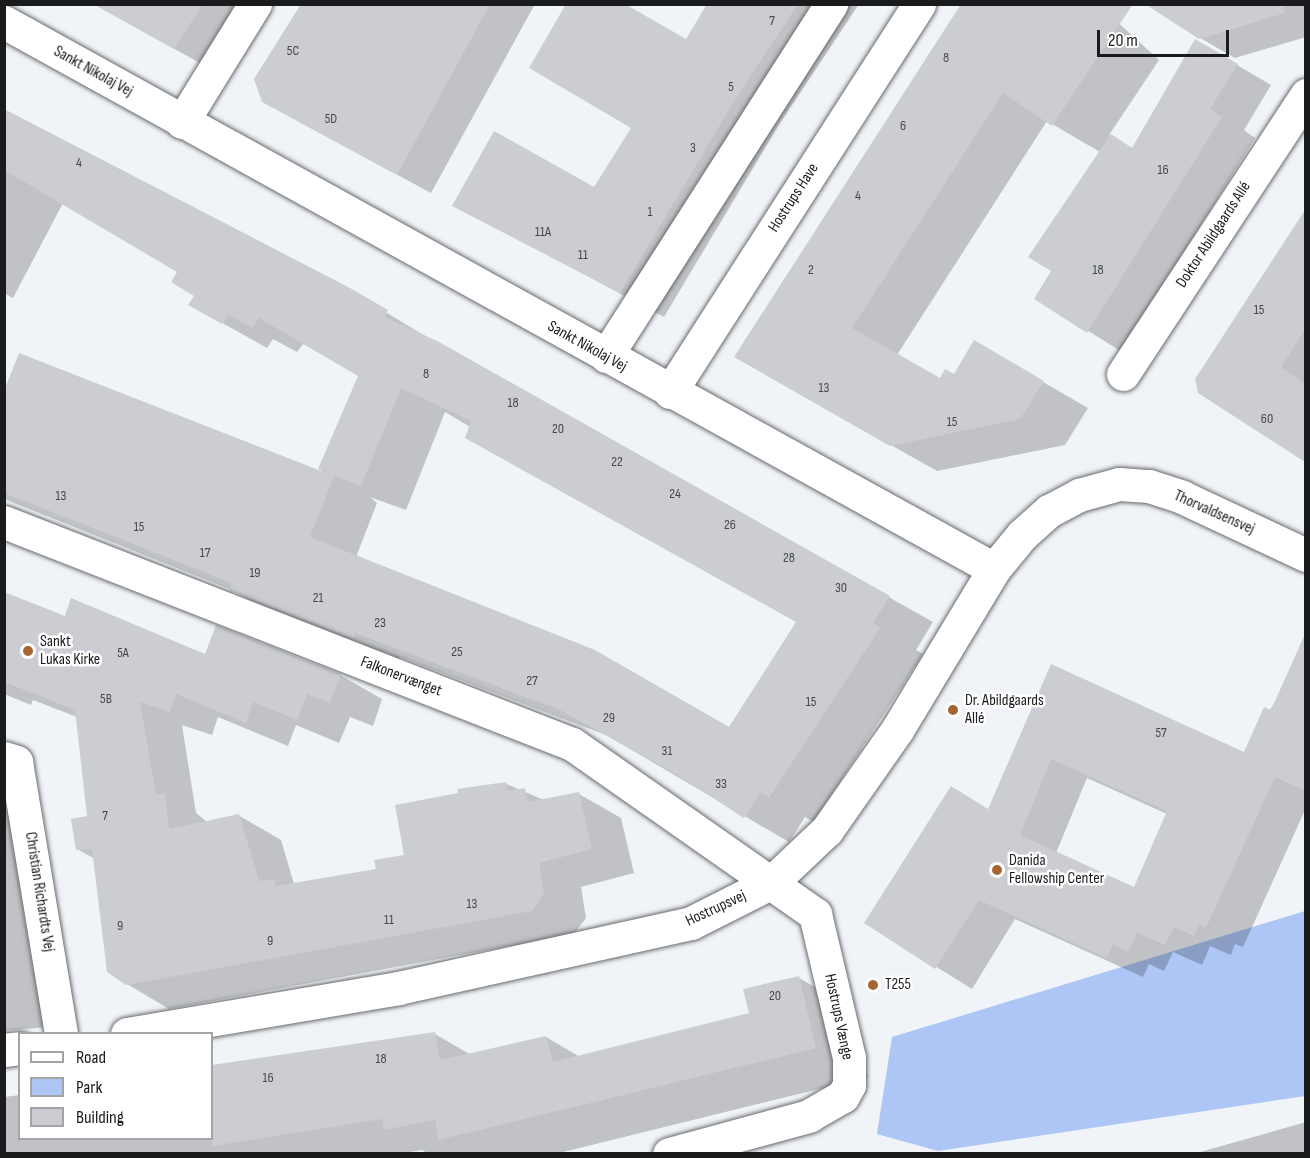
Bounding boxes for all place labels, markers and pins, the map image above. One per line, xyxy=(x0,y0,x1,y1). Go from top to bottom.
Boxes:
place label: Sankt Lukas Kirke xyxy=(40,632,100,670)
marker: Sankt Lukas Kirke xyxy=(21,644,35,658)
place label: Dr. Abildgaards Allé xyxy=(965,691,1044,729)
marker: Dr. Abildgaards Allé xyxy=(946,703,960,717)
place label: Danida Fellowship Center xyxy=(1009,851,1104,889)
marker: Danida Fellowship Center xyxy=(990,863,1004,877)
place label: T255 xyxy=(885,975,911,995)
marker: T255 xyxy=(866,978,880,992)

